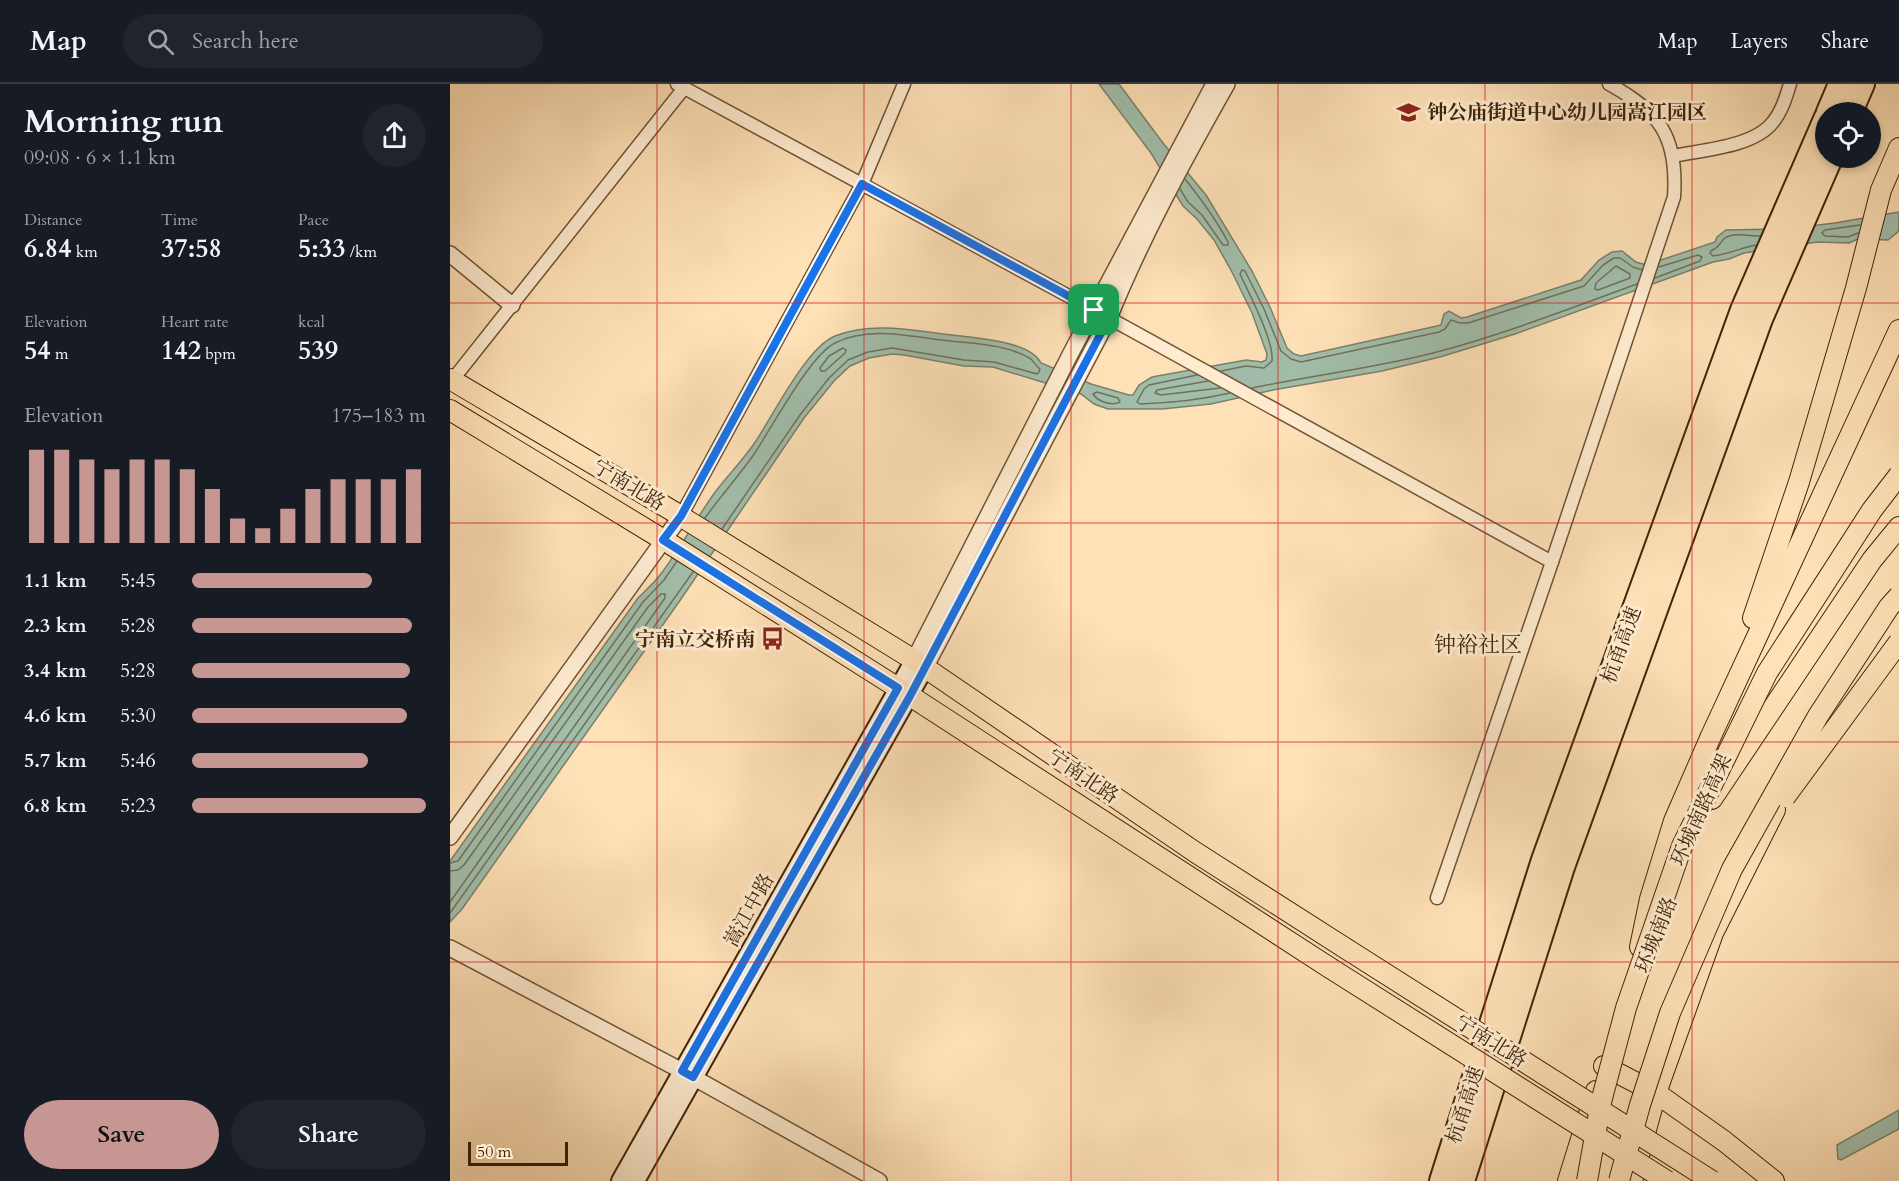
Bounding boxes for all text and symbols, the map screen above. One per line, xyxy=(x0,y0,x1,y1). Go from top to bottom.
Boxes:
search box xyxy=(123,14,543,68)
text: Map xyxy=(30,22,87,60)
icon: search xyxy=(144,25,177,58)
text: Search here xyxy=(192,26,299,56)
text: Map xyxy=(1658,27,1698,56)
text: Layers xyxy=(1731,27,1788,56)
text: Share xyxy=(1821,27,1869,56)
text: Morning run xyxy=(24,99,224,144)
school or university icon: 钟公庙街道中心幼儿园嵩江园区 xyxy=(1396,99,1422,125)
place label: 钟公庙街道中心幼儿园嵩江园区 xyxy=(1427,99,1707,126)
map controls xyxy=(1815,102,1881,168)
button: locate xyxy=(1815,102,1881,168)
button: share xyxy=(363,104,426,167)
text: 09:08 · 6 × 1.1 km xyxy=(24,144,176,171)
text: Distance xyxy=(24,209,82,231)
text: Time xyxy=(161,209,198,231)
text: Pace xyxy=(298,209,329,231)
text: 6.84 xyxy=(24,231,72,266)
text: 37:58 xyxy=(161,231,222,266)
text: 5:33 xyxy=(298,231,346,266)
text: km xyxy=(72,241,98,263)
text: /km xyxy=(346,241,377,263)
pin xyxy=(1068,284,1119,335)
icon: arrive xyxy=(1077,293,1110,326)
text: Elevation xyxy=(24,311,88,333)
text: Heart rate xyxy=(161,311,229,333)
text: kcal xyxy=(298,311,325,333)
text: 54 xyxy=(24,333,51,368)
text: 142 xyxy=(161,333,201,368)
text: 539 xyxy=(298,333,338,368)
text: m xyxy=(51,343,68,365)
text: bpm xyxy=(201,343,236,365)
text: Elevation xyxy=(24,402,103,429)
text: 175–183 m xyxy=(331,402,426,429)
street label: 宁南北路 xyxy=(588,453,670,517)
text: 1.1 km xyxy=(24,567,87,594)
text: 5:45 xyxy=(120,567,156,594)
street label: 杭甬高速 xyxy=(1595,603,1647,687)
text: 2.3 km xyxy=(24,612,87,639)
text: 5:28 xyxy=(120,612,156,639)
place label: 宁南立交桥南 xyxy=(635,626,755,653)
bus stop icon: 宁南立交桥南 xyxy=(760,626,786,652)
district label: 钟裕社区 xyxy=(1434,630,1522,660)
text: 3.4 km xyxy=(24,657,87,684)
text: 5:28 xyxy=(120,657,156,684)
text: 4.6 km xyxy=(24,702,87,729)
text: 5:30 xyxy=(120,702,156,729)
street label: 宁南北路 xyxy=(1042,742,1124,810)
text: 5.7 km xyxy=(24,747,87,774)
text: 5:46 xyxy=(120,747,156,774)
street label: 环城南路高架 xyxy=(1664,750,1738,870)
text: 6.8 km xyxy=(24,792,87,819)
text: 5:23 xyxy=(120,792,156,819)
street label: 嵩江中路 xyxy=(718,868,780,952)
street label: 环城南路 xyxy=(1628,893,1684,977)
street label: 宁南北路 xyxy=(1450,1008,1532,1074)
street label: 杭甬高速 xyxy=(1440,1063,1490,1147)
button: Save xyxy=(24,1100,219,1169)
button: Share xyxy=(231,1100,426,1169)
scale bar xyxy=(468,1139,568,1166)
text: 50 m xyxy=(477,1141,511,1163)

